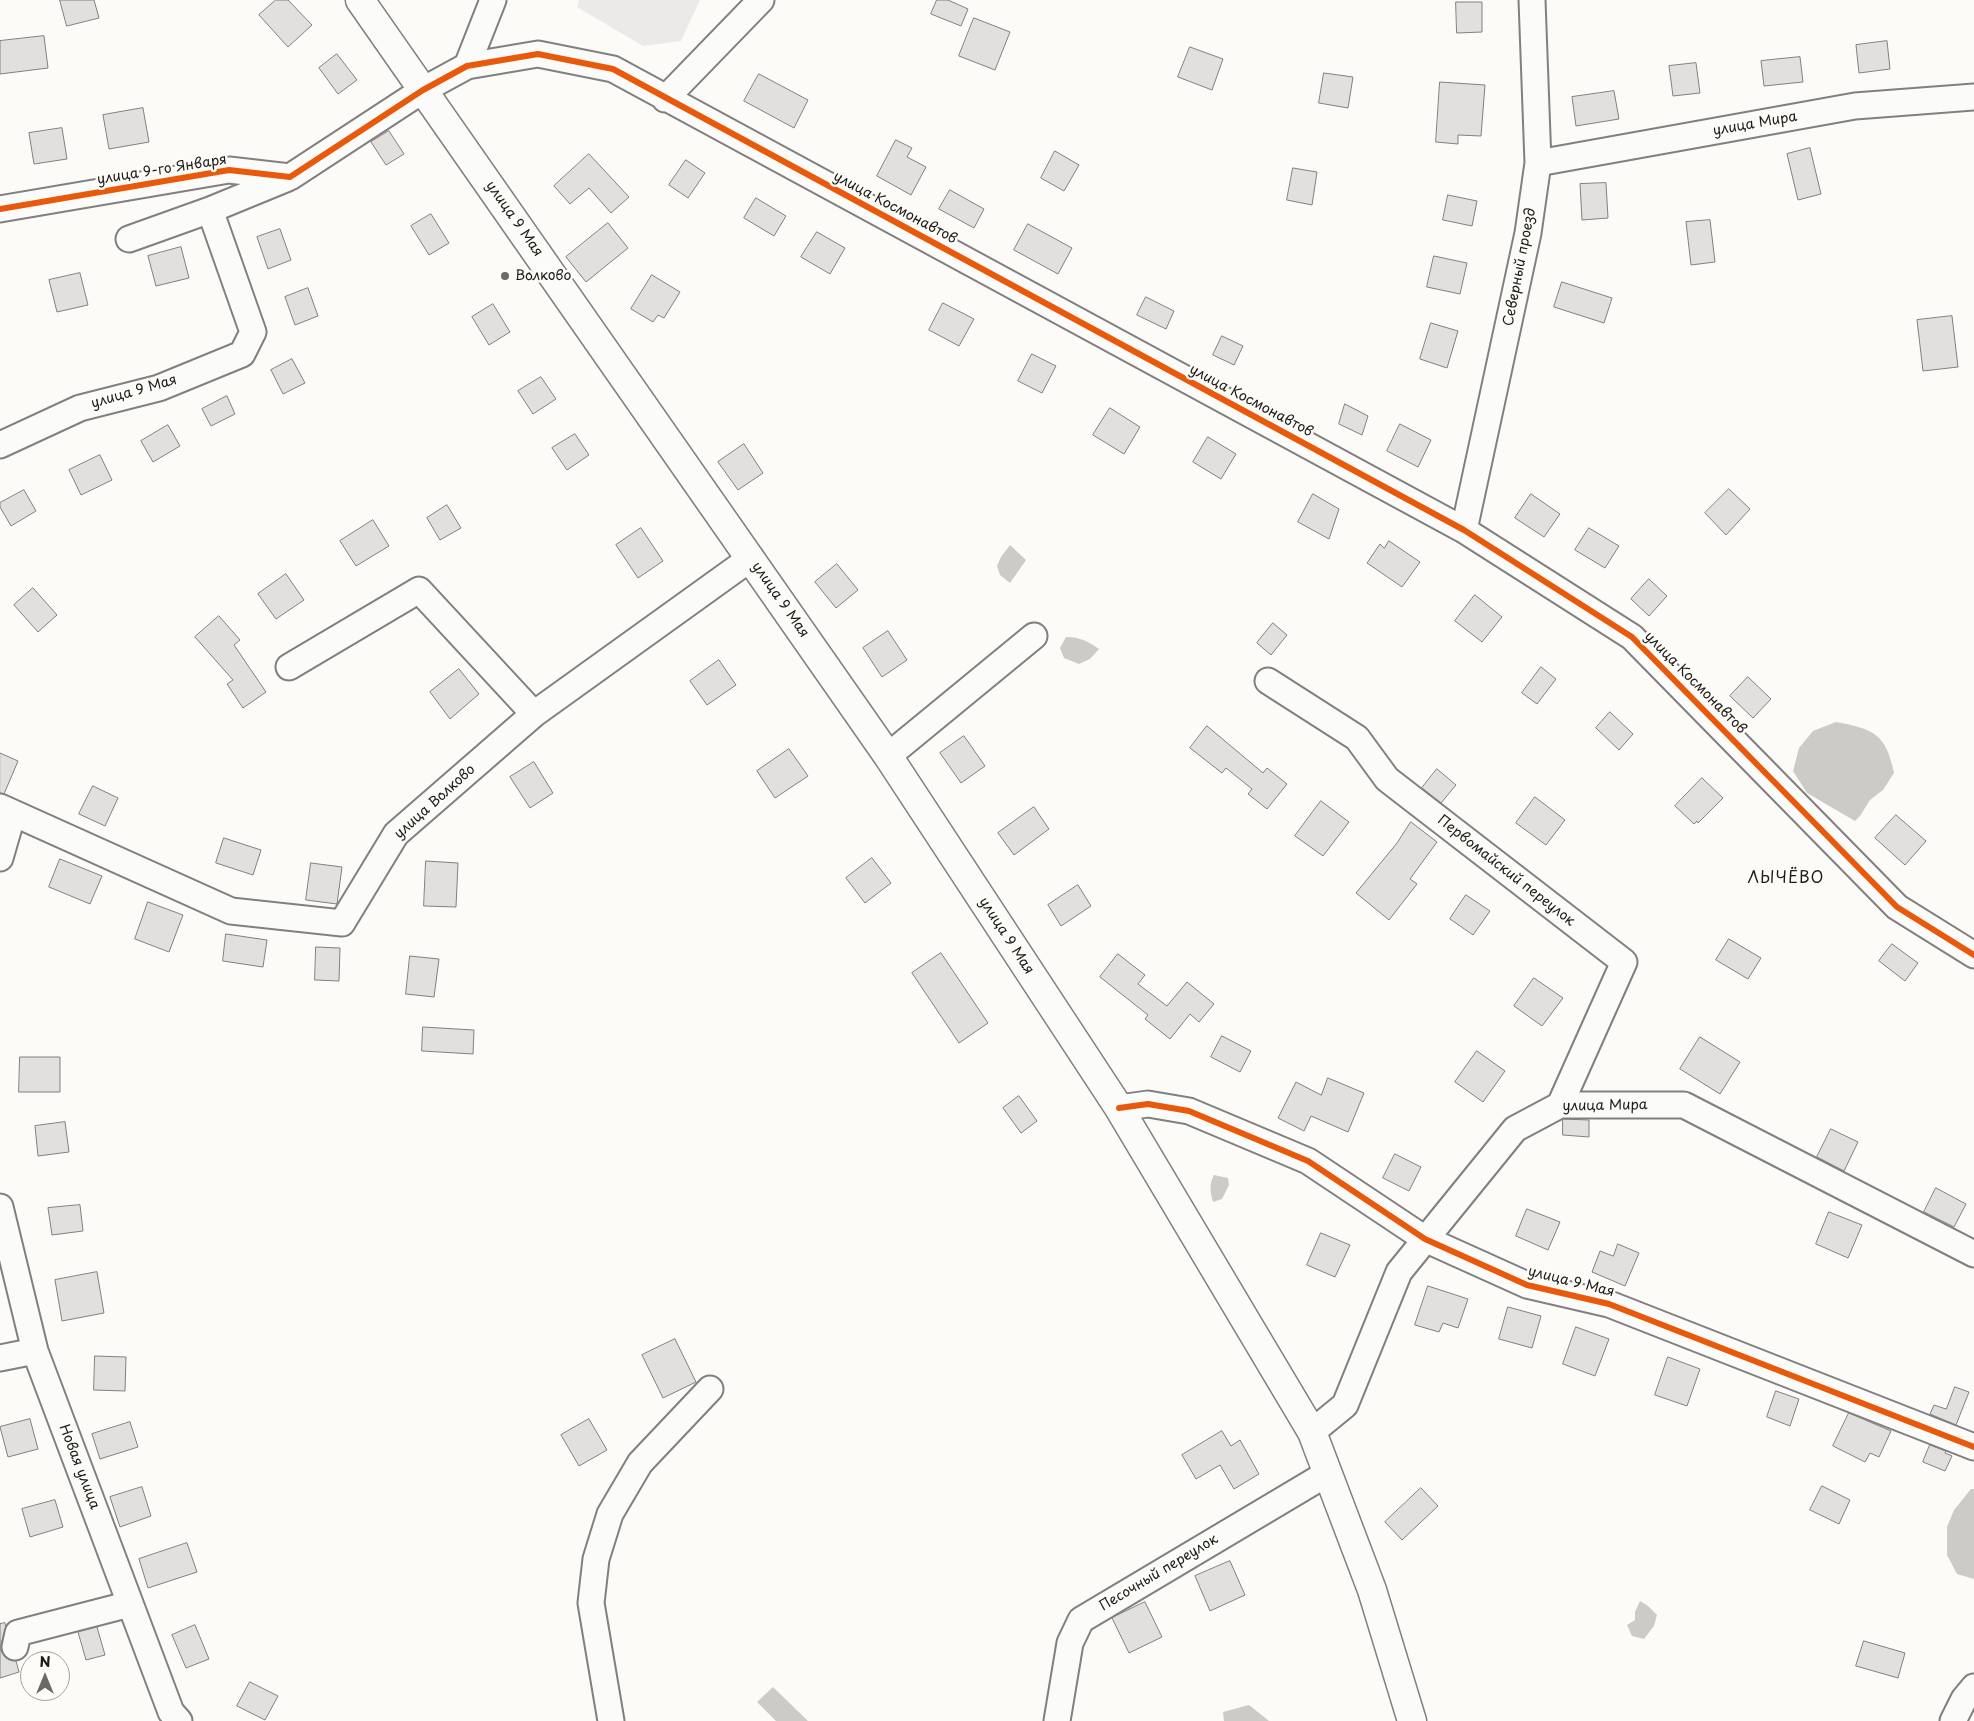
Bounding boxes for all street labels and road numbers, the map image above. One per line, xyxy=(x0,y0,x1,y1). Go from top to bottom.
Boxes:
street label: улица Мира xyxy=(1712,108,1798,140)
street label: улица 9-го Января xyxy=(96,151,228,189)
street label: улица Космонавтов xyxy=(830,168,960,248)
street label: улица 9 Мая xyxy=(482,178,546,260)
street label: Северный проезд xyxy=(1500,206,1540,328)
street label: улица Космонавтов xyxy=(1186,361,1316,441)
street label: улица 9 Мая xyxy=(89,372,179,412)
street label: улица 9 Мая xyxy=(748,559,812,641)
street label: улица Космонавтов xyxy=(1640,628,1750,738)
street label: улица Волково xyxy=(391,761,479,843)
street label: Первомайский переулок xyxy=(1434,812,1578,930)
street label: улица 9 Мая xyxy=(975,894,1037,978)
street label: улица Мира xyxy=(1562,1097,1648,1115)
street label: улица 9 Мая xyxy=(1526,1263,1616,1301)
street label: Новая улица xyxy=(55,1422,103,1512)
street label: Песочный переулок xyxy=(1097,1531,1221,1615)

